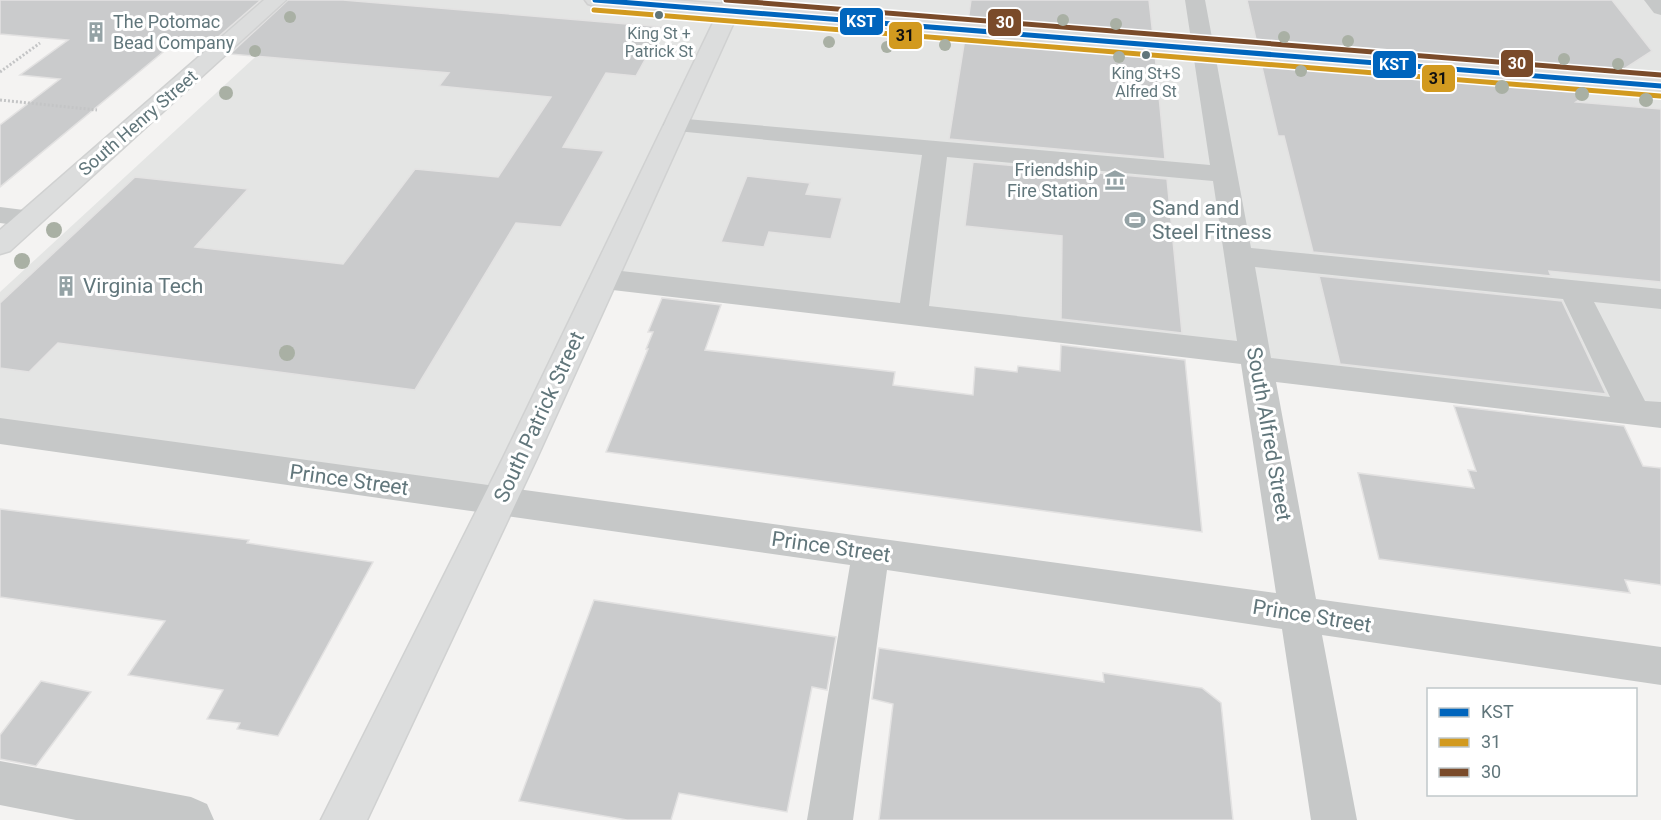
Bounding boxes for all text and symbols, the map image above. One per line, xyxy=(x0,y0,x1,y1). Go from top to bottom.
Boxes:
line badge: KST xyxy=(839,7,884,36)
line badge: 30 xyxy=(987,8,1022,37)
marker: King St + Patrick St xyxy=(653,9,665,21)
place label: The Potomac Bead Company xyxy=(113,11,235,53)
text: KST xyxy=(846,12,876,31)
text: 30 xyxy=(996,13,1014,32)
building icon: The Potomac Bead Company xyxy=(84,20,108,44)
line badge: 31 xyxy=(888,21,923,50)
place label: King St + Patrick St xyxy=(625,24,693,61)
text: 31 xyxy=(896,26,914,45)
marker: King St+S Alfred St xyxy=(1140,49,1152,61)
line badge: 30 xyxy=(1500,49,1534,78)
line badge: KST xyxy=(1372,50,1417,79)
text: 30 xyxy=(1508,54,1526,73)
text: KST xyxy=(1379,55,1409,74)
place label: King St+S Alfred St xyxy=(1111,64,1181,101)
line badge: 31 xyxy=(1421,64,1456,93)
street label: South Henry Street xyxy=(74,65,201,180)
text: 31 xyxy=(1429,69,1447,88)
place label: Friendship Fire Station xyxy=(1007,159,1098,201)
museum icon: Friendship Fire Station xyxy=(1103,168,1127,192)
place label: Sand and Steel Fitness xyxy=(1152,196,1272,244)
sports icon: Sand and Steel Fitness xyxy=(1123,208,1147,232)
building icon: Virginia Tech xyxy=(54,274,78,298)
place label: Virginia Tech xyxy=(83,274,203,298)
street label: South Patrick Street xyxy=(489,328,589,506)
street label: South Alfred Street xyxy=(1242,345,1296,523)
street label: Prince Street xyxy=(288,460,410,500)
street label: Prince Street xyxy=(770,527,892,567)
street label: Prince Street xyxy=(1251,595,1373,637)
legend xyxy=(1427,688,1637,796)
text: KST xyxy=(1481,701,1514,722)
text: 31 xyxy=(1481,731,1501,752)
text: 30 xyxy=(1481,761,1501,782)

